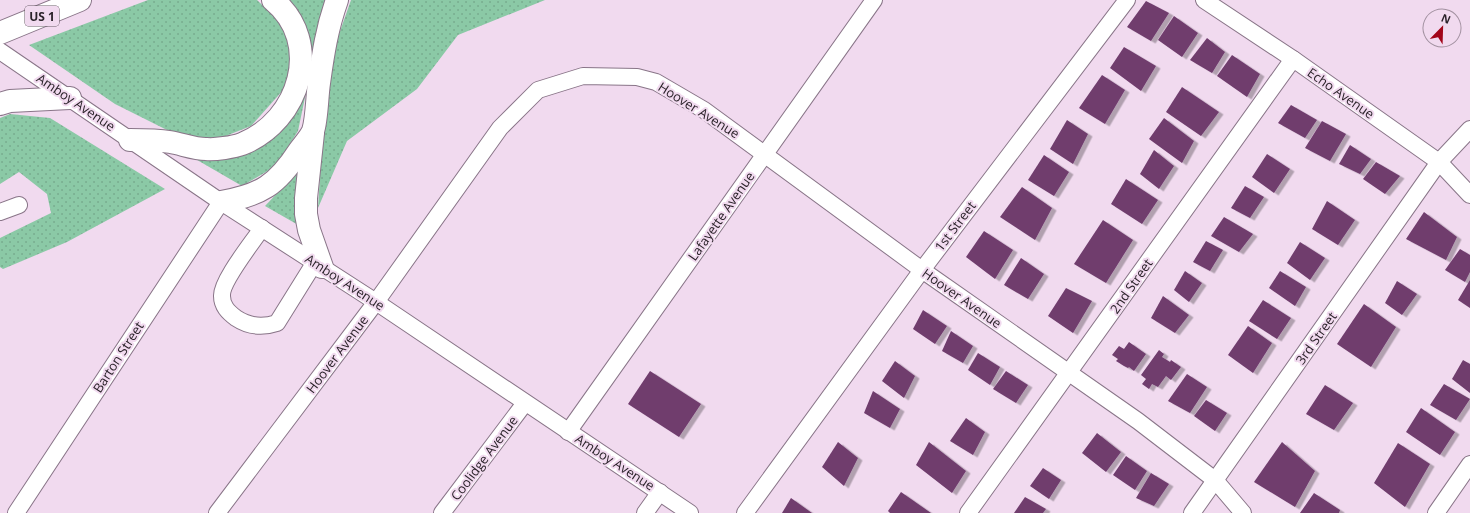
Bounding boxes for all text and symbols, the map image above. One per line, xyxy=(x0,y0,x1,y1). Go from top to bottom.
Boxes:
road number: US 1 xyxy=(25,6,59,26)
north arrow xyxy=(1422,8,1462,48)
text: N xyxy=(1439,10,1453,27)
street label: Echo Avenue xyxy=(1304,63,1378,123)
street label: Amboy Avenue xyxy=(33,69,119,135)
street label: Hoover Avenue xyxy=(655,78,743,142)
street label: Lafayette Avenue xyxy=(684,168,758,264)
street label: 1st Street xyxy=(930,197,980,255)
street label: Amboy Avenue xyxy=(302,250,388,314)
street label: 2nd Street xyxy=(1106,255,1157,317)
street label: Hoover Avenue xyxy=(919,264,1005,332)
street label: 3rd Street xyxy=(1291,308,1341,368)
street label: Hoover Avenue xyxy=(302,311,372,397)
street label: Barton Street xyxy=(88,318,148,396)
street label: Coolidge Avenue xyxy=(446,412,522,504)
street label: Amboy Avenue xyxy=(572,430,658,494)

